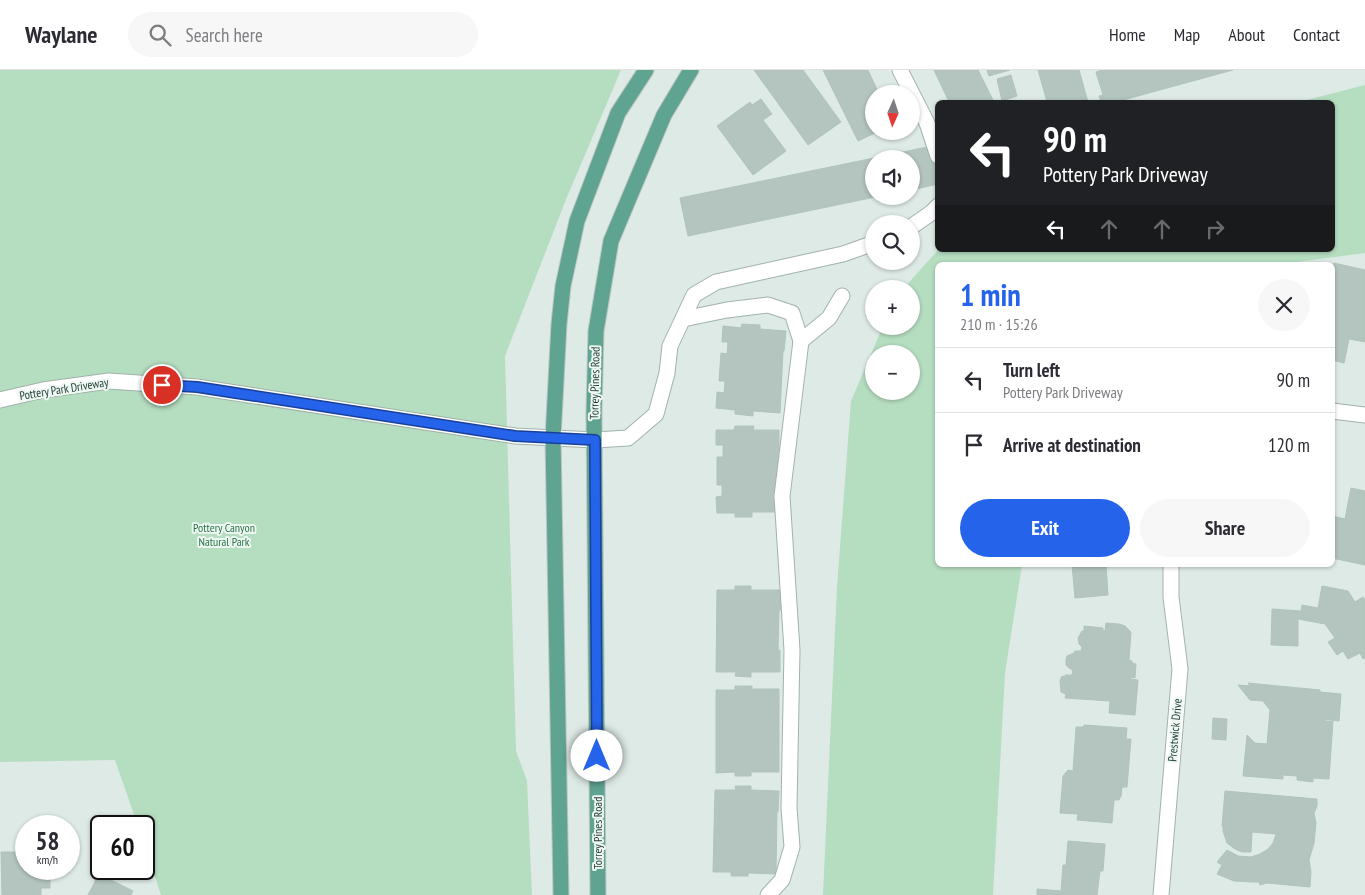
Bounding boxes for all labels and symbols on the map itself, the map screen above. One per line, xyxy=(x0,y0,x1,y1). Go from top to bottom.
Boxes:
north arrow xyxy=(865,85,920,140)
street label: Torrey Pines Road xyxy=(586,347,603,419)
pin xyxy=(141,364,183,406)
street label: Pottery Park Driveway xyxy=(18,374,110,403)
park label: Pottery Canyon Natural Park xyxy=(193,520,255,549)
street label: Prestwick Drive xyxy=(1164,698,1185,762)
position arrow xyxy=(570,729,622,781)
street label: Torrey Pines Road xyxy=(590,797,605,869)
speed limit sign: 60 xyxy=(90,815,155,880)

